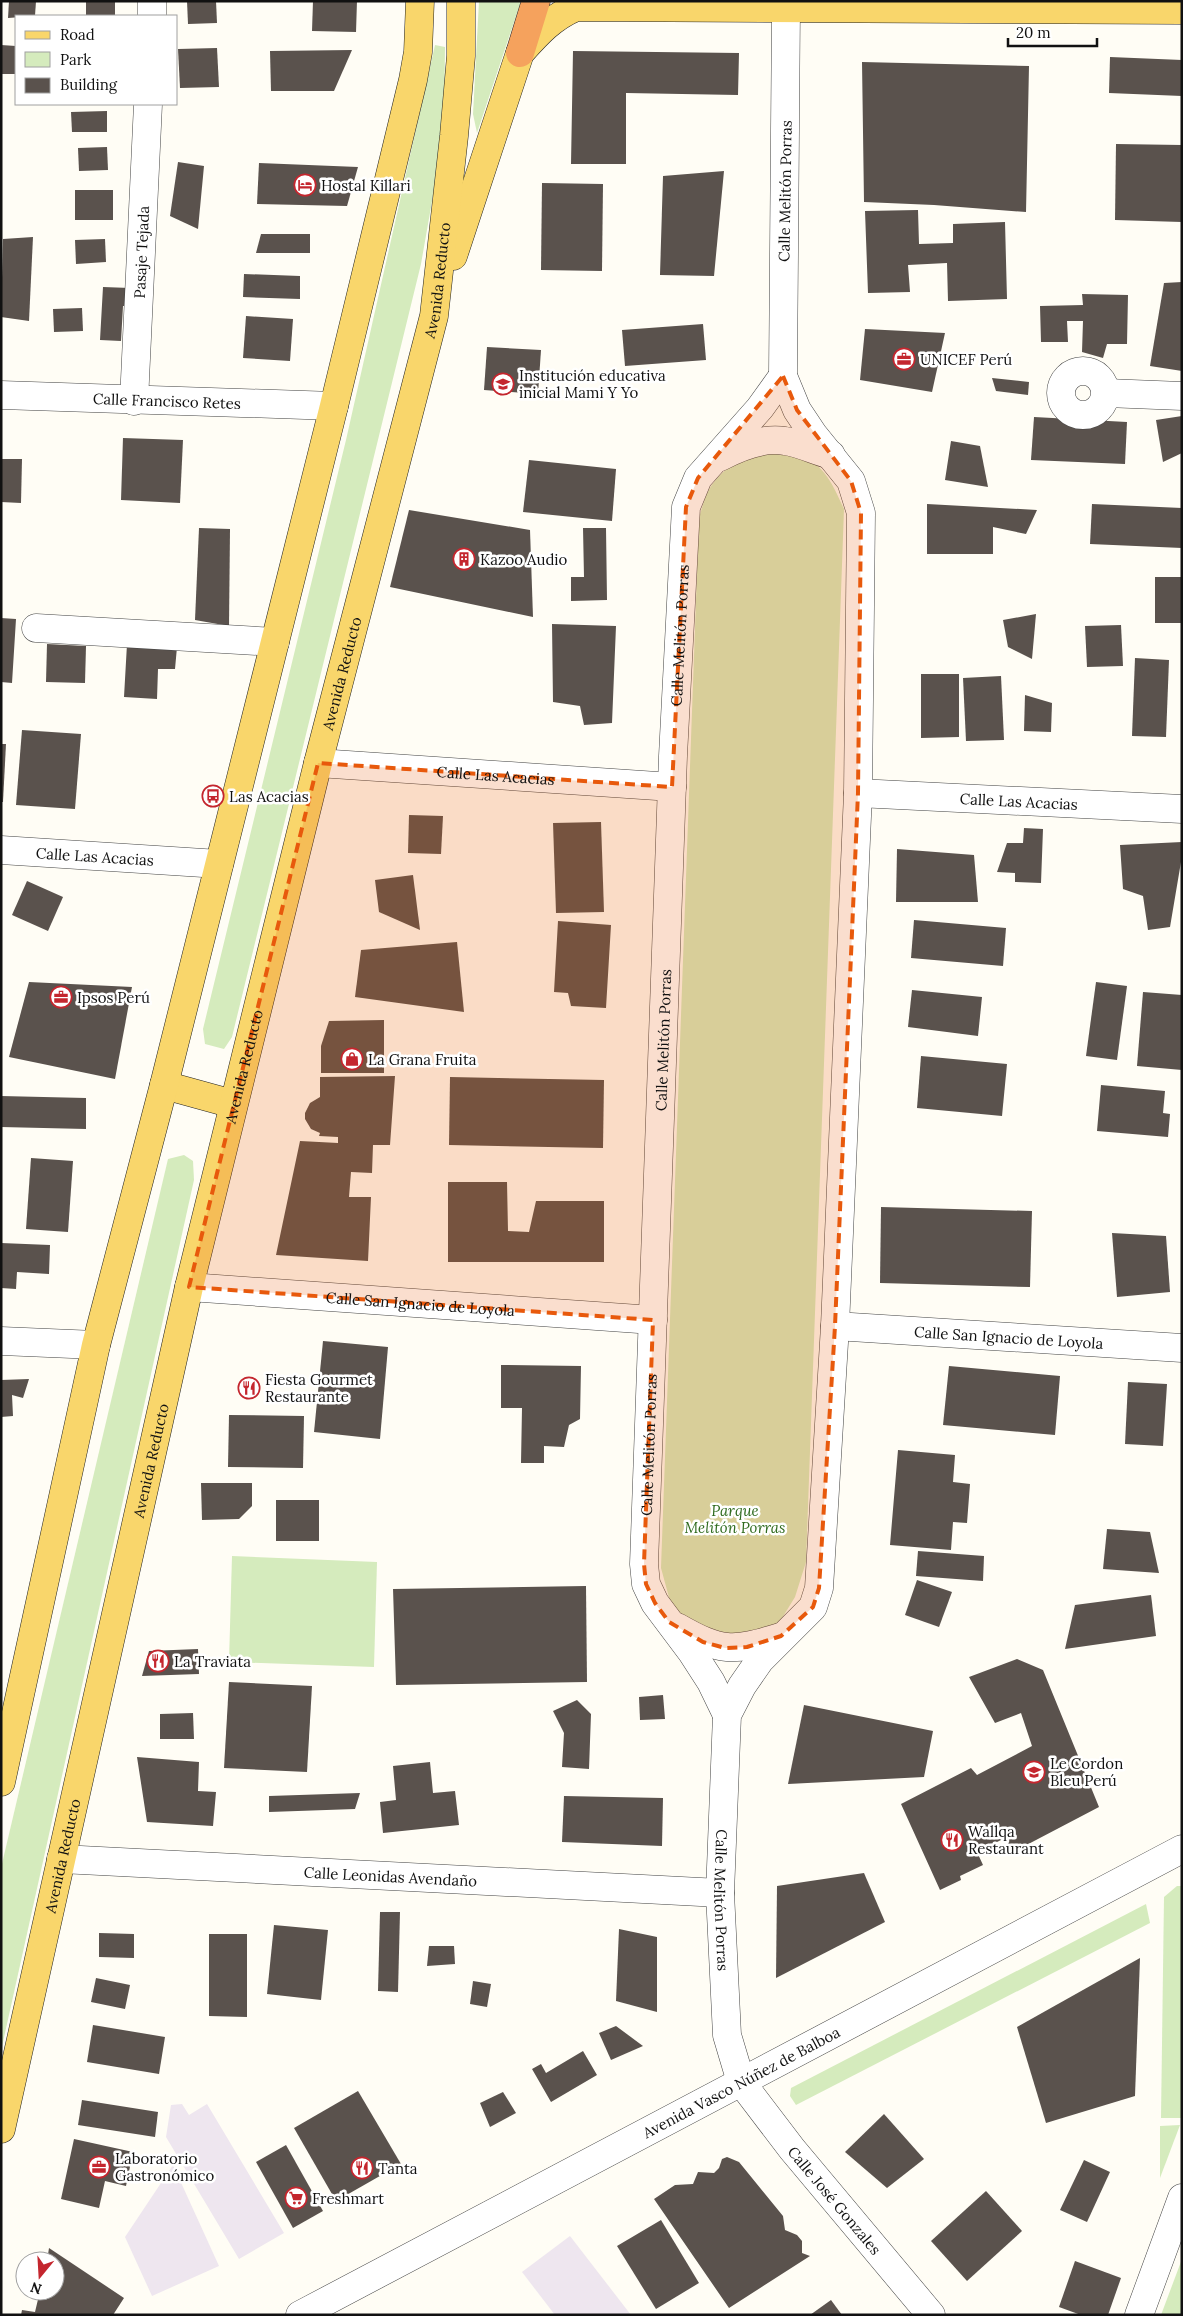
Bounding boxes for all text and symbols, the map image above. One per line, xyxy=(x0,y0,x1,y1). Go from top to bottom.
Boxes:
legend xyxy=(15,15,178,105)
scale bar xyxy=(1008,15,1097,47)
text: 20 m xyxy=(1016,23,1051,42)
text: Road xyxy=(60,25,95,44)
text: Park xyxy=(60,50,91,69)
text: Building xyxy=(60,75,118,94)
street label: Calle Melitón Porras xyxy=(774,120,796,262)
hotel icon: Hostal Killari xyxy=(293,173,317,197)
place label: Hostal Killari xyxy=(321,176,411,195)
street label: Pasaje Tejada xyxy=(129,205,153,299)
street label: Avenida Reducto xyxy=(419,221,454,341)
office icon: UNICEF Perú xyxy=(892,347,916,371)
place label: UNICEF Perú xyxy=(920,350,1012,369)
place label: Institución educativa inicial Mami Y Yo xyxy=(519,366,666,402)
school or university icon: Institución educativa inicial Mami Y Yo xyxy=(491,372,515,396)
street label: Calle Francisco Retes xyxy=(93,389,241,412)
building icon: Kazoo Audio xyxy=(452,547,476,571)
place label: Kazoo Audio xyxy=(480,550,568,569)
street label: Calle Melitón Porras xyxy=(666,564,692,707)
street label: Avenida Reducto xyxy=(317,614,365,733)
street label: Calle Las Acacias xyxy=(436,762,555,789)
bus stop icon: Las Acacias xyxy=(201,784,225,808)
place label: Las Acacias xyxy=(229,787,309,806)
street label: Calle Las Acacias xyxy=(959,789,1078,813)
street label: Calle Las Acacias xyxy=(35,843,154,869)
street label: Calle Melitón Porras xyxy=(651,969,675,1111)
office icon: Ipsos Perú xyxy=(49,985,73,1009)
place label: Ipsos Perú xyxy=(77,988,150,1007)
street label: Avenida Reducto xyxy=(220,1007,267,1126)
shop icon: La Grana Fruita xyxy=(340,1047,364,1071)
place label: La Grana Fruita xyxy=(368,1050,477,1069)
street label: Calle San Ignacio de Loyola xyxy=(325,1287,516,1320)
street label: Calle San Ignacio de Loyola xyxy=(913,1322,1104,1353)
place label: Fiesta Gourmet Restaurante xyxy=(265,1370,373,1406)
street label: Calle Melitón Porras xyxy=(636,1373,660,1516)
restaurant icon: Fiesta Gourmet Restaurante xyxy=(237,1376,261,1400)
street label: Avenida Reducto xyxy=(128,1401,172,1520)
park label: Parque Melitón Porras xyxy=(685,1501,785,1537)
restaurant icon: La Traviata xyxy=(146,1649,170,1673)
place label: La Traviata xyxy=(174,1652,251,1671)
place label: Le Cordon Bleu Perú xyxy=(1050,1754,1123,1790)
school or university icon: Le Cordon Bleu Perú xyxy=(1022,1760,1046,1784)
street label: Avenida Reducto xyxy=(40,1797,84,1916)
place label: Wallqa Restaurant xyxy=(968,1822,1044,1858)
restaurant icon: Wallqa Restaurant xyxy=(940,1828,964,1852)
street label: Calle Melitón Porras xyxy=(710,1829,733,1971)
street label: Calle Leonidas Avendaño xyxy=(303,1862,478,1890)
street label: Avenida Vasco Núñez de Balboa xyxy=(638,2022,843,2142)
street label: Calle José Gonzales xyxy=(784,2142,886,2258)
place label: Laboratorio Gastronómico xyxy=(115,2149,214,2185)
office icon: Laboratorio Gastronómico xyxy=(87,2155,111,2179)
restaurant icon: Tanta xyxy=(350,2156,374,2180)
place label: Tanta xyxy=(378,2159,418,2178)
supermarket icon: Freshmart xyxy=(284,2186,308,2210)
place label: Freshmart xyxy=(312,2189,384,2208)
north arrow xyxy=(15,2251,65,2301)
text: N xyxy=(28,2278,44,2299)

